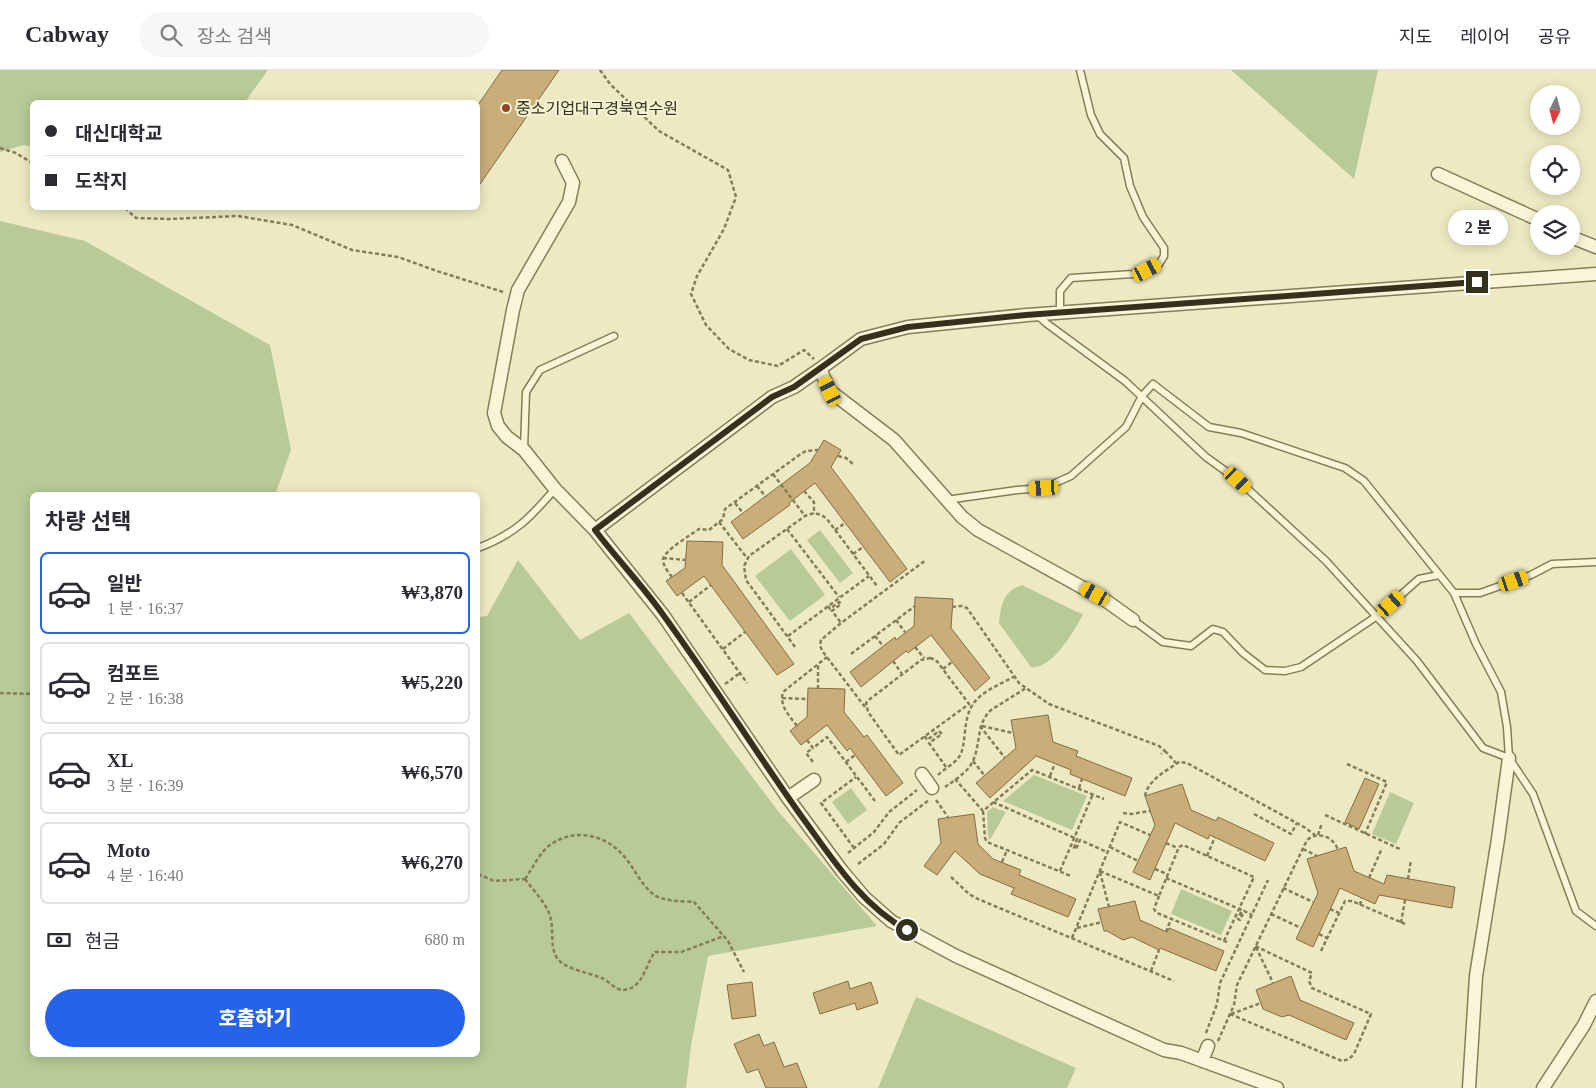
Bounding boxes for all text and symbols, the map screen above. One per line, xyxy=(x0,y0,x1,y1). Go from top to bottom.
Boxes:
search box xyxy=(139,12,489,57)
text: Cabway xyxy=(25,21,109,47)
icon: search xyxy=(157,21,185,49)
text: 장소 검색 xyxy=(197,26,272,47)
text: 지도 xyxy=(1399,27,1432,47)
text: 레이어 xyxy=(1460,27,1510,47)
text: 공유 xyxy=(1538,27,1571,47)
north arrow xyxy=(1530,85,1580,135)
map controls xyxy=(1530,85,1580,255)
place label: 중소기업대구경북연수원 xyxy=(516,100,678,117)
marker: 중소기업대구경북연수원 xyxy=(500,102,512,114)
text: 대신대학교 xyxy=(75,123,162,144)
button: locate xyxy=(1530,145,1580,195)
text: 도착지 xyxy=(75,171,127,192)
button: layers xyxy=(1530,205,1580,255)
callout: 2 분 xyxy=(1447,210,1507,244)
text: 2 분 xyxy=(1465,219,1491,236)
car xyxy=(1130,257,1163,283)
route end xyxy=(1466,271,1488,293)
car xyxy=(816,374,843,408)
car xyxy=(1221,464,1254,496)
car xyxy=(1028,480,1059,496)
text: 차량 선택 xyxy=(45,509,131,534)
car xyxy=(1497,569,1530,593)
icon: car xyxy=(47,571,92,616)
text: 일반 xyxy=(107,573,142,594)
car xyxy=(1078,580,1111,608)
text: ₩3,870 xyxy=(401,582,463,603)
car xyxy=(1374,588,1407,620)
text: 1 분 · 16:37 xyxy=(107,600,184,617)
icon: car xyxy=(47,661,92,706)
text: 컴포트 xyxy=(107,663,159,684)
text: ₩5,220 xyxy=(401,672,463,693)
text: 2 분 · 16:38 xyxy=(107,690,184,707)
text: XL xyxy=(107,750,133,771)
icon: car xyxy=(47,751,92,796)
text: ₩6,570 xyxy=(401,762,463,783)
text: 3 분 · 16:39 xyxy=(107,777,184,794)
text: Moto xyxy=(107,840,150,861)
icon: car xyxy=(47,841,92,886)
text: ₩6,270 xyxy=(401,852,463,873)
text: 4 분 · 16:40 xyxy=(107,867,184,884)
route start xyxy=(896,919,918,941)
icon: cash xyxy=(45,926,73,954)
text: 현금 xyxy=(85,931,120,952)
text: 680 m xyxy=(425,931,465,948)
button: 호출하기 xyxy=(45,989,465,1047)

